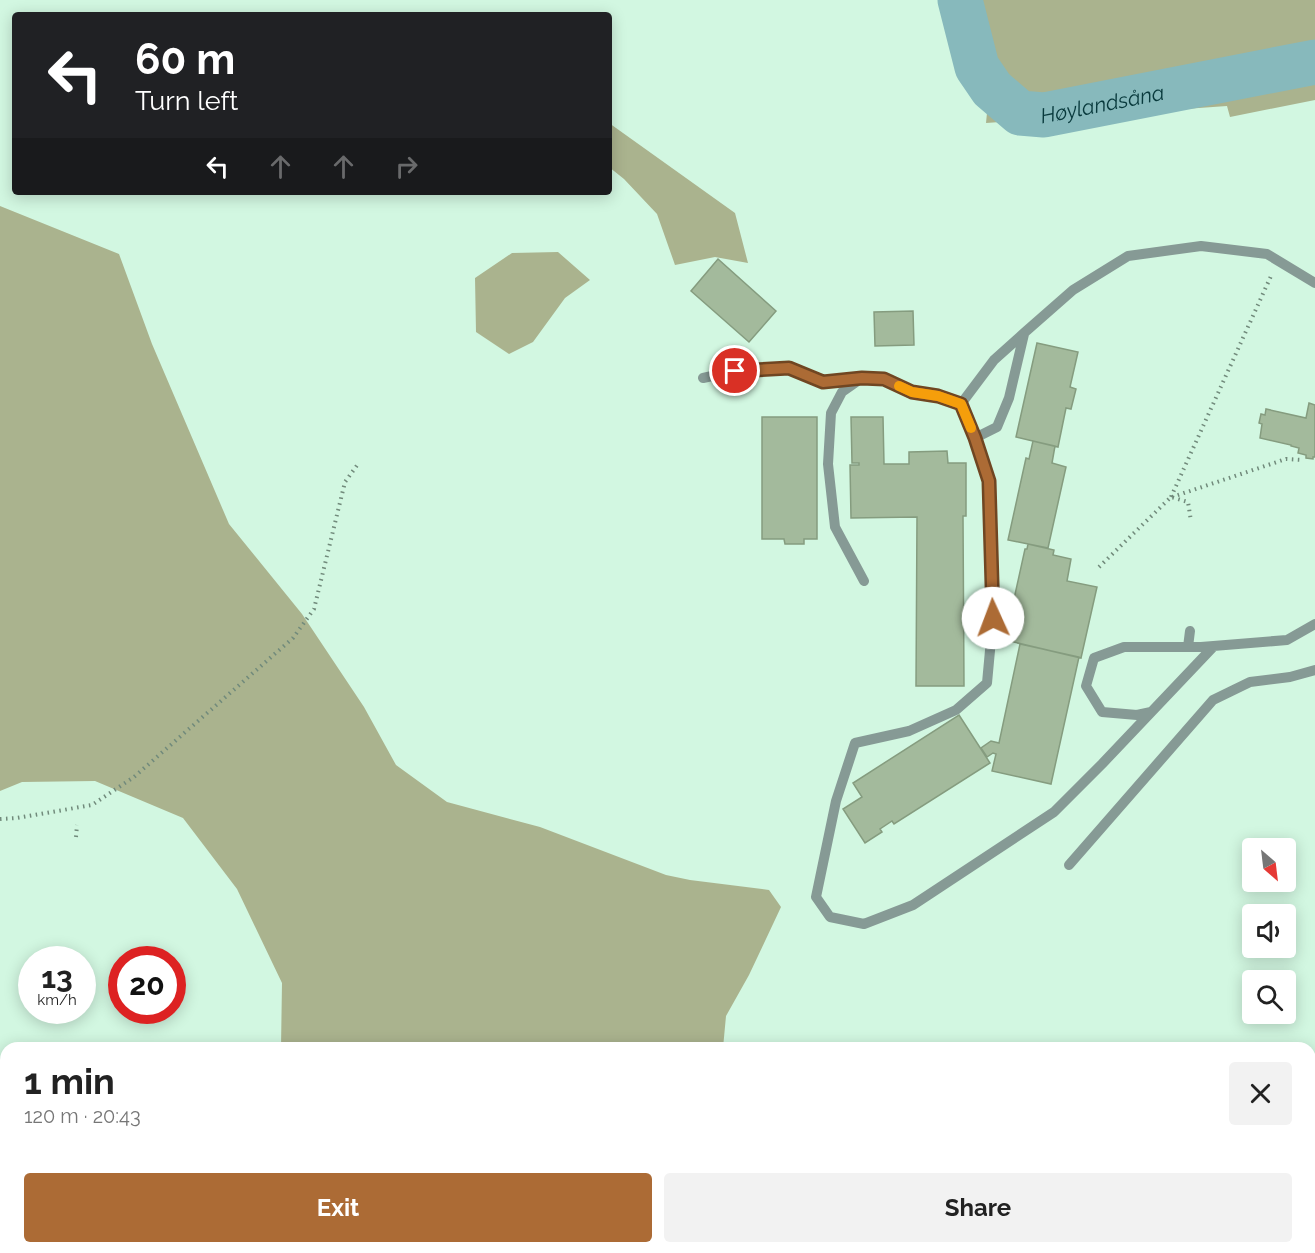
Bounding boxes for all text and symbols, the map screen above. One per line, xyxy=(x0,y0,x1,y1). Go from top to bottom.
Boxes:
text: 60 m xyxy=(135,35,235,84)
icon: left xyxy=(36,36,114,114)
water label: Høylandsåna xyxy=(1038,79,1166,128)
text: Turn left xyxy=(135,85,238,116)
icon: left xyxy=(201,150,234,183)
icon: ahead xyxy=(264,150,297,183)
icon: ahead xyxy=(327,150,360,183)
icon: right xyxy=(390,150,423,183)
pin xyxy=(709,345,760,396)
icon: arrive xyxy=(718,354,751,387)
position arrow xyxy=(961,586,1025,650)
north arrow xyxy=(1242,838,1296,892)
map controls xyxy=(1242,838,1296,1024)
button: sound xyxy=(1242,904,1296,958)
speed limit sign: 20 xyxy=(108,946,186,1024)
text: 13 xyxy=(41,960,73,995)
button: search xyxy=(1242,970,1296,1024)
text: km/h xyxy=(37,991,77,1009)
text: 1 min xyxy=(24,1060,115,1102)
button: close xyxy=(1229,1062,1292,1125)
text: 120 m · 20:43 xyxy=(24,1104,141,1128)
button: Exit xyxy=(24,1173,652,1242)
button: Share xyxy=(664,1173,1292,1242)

